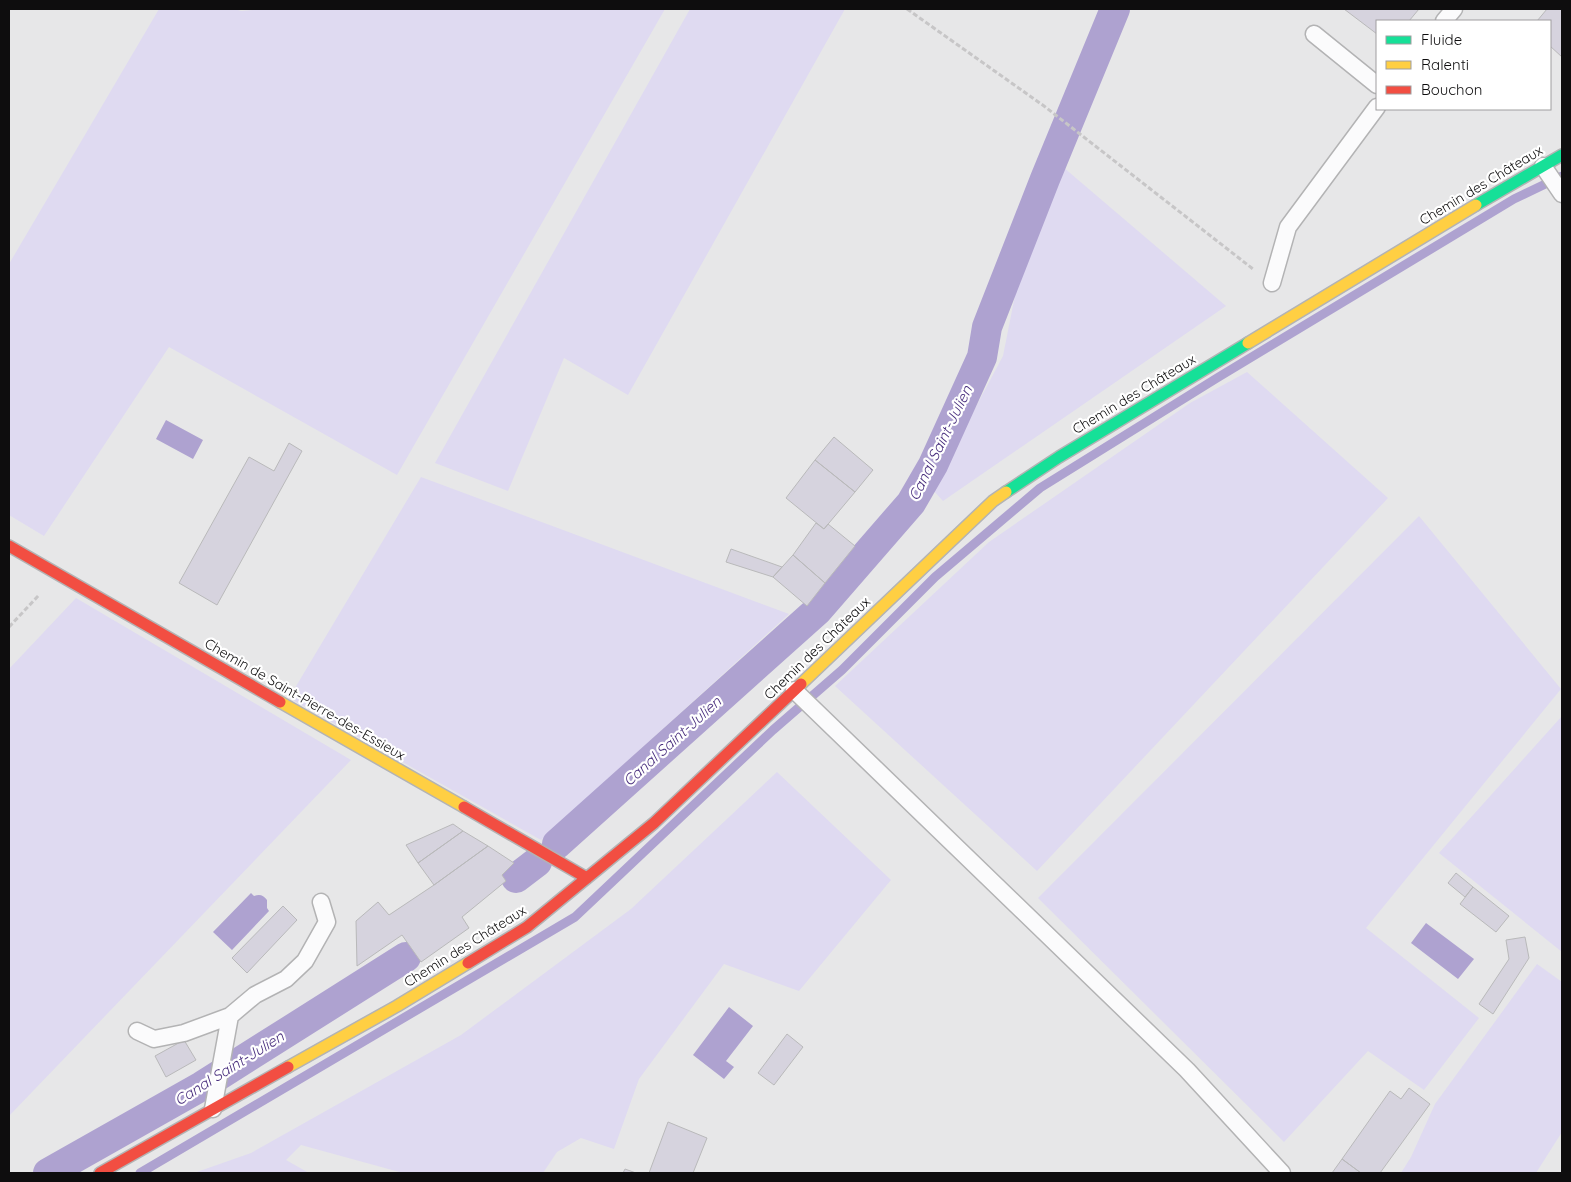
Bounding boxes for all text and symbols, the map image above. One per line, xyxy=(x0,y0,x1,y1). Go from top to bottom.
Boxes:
legend xyxy=(1376,20,1551,110)
text: Fluide xyxy=(1421,30,1462,49)
text: Ralenti xyxy=(1421,55,1469,74)
text: Bouchon xyxy=(1421,80,1482,99)
street label: Chemin des Châteaux xyxy=(1416,141,1546,229)
street label: Chemin des Châteaux xyxy=(1069,350,1199,438)
water label: Canal Saint-Julien xyxy=(904,382,976,504)
street label: Chemin des Châteaux xyxy=(760,592,874,703)
street label: Chemin de Saint-Pierre-des-Essieux xyxy=(201,634,409,764)
water label: Canal Saint-Julien xyxy=(619,692,725,790)
street label: Chemin des Châteaux xyxy=(401,901,530,991)
water label: Canal Saint-Julien xyxy=(171,1027,288,1109)

